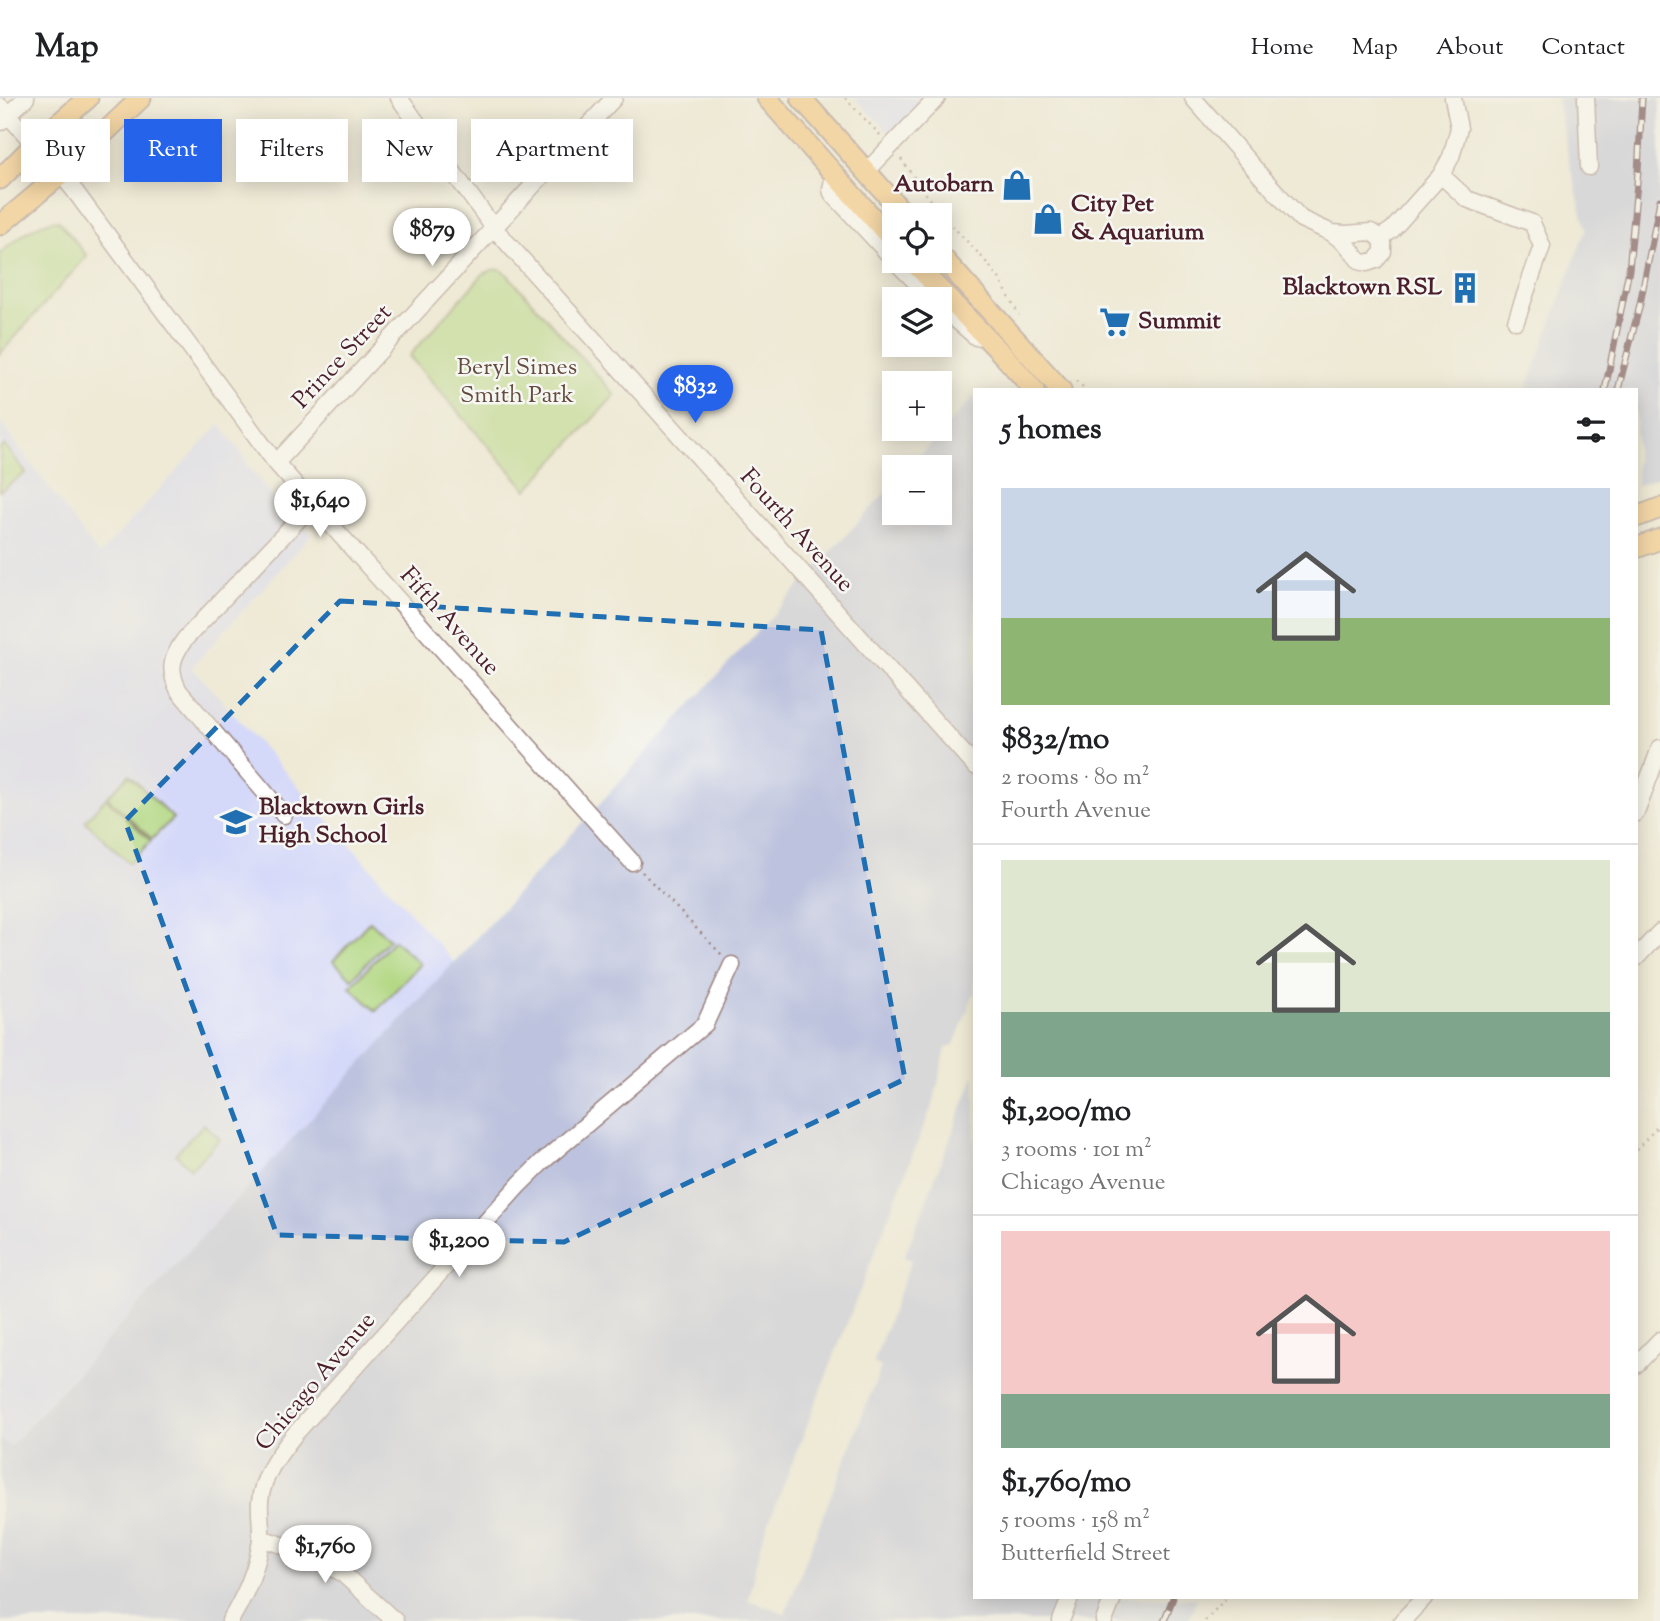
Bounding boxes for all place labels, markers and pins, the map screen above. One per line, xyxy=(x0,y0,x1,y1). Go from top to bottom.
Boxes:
place label: Autobarn xyxy=(893,168,995,202)
shop icon: Autobarn xyxy=(1000,168,1034,202)
place label: City Pet & Aquarium xyxy=(1071,188,1204,250)
shop icon: City Pet & Aquarium xyxy=(1031,202,1065,236)
pin: $879 xyxy=(391,208,473,268)
place label: Blacktown RSL xyxy=(1282,271,1443,305)
building icon: Blacktown RSL xyxy=(1448,271,1482,305)
supermarket icon: Summit xyxy=(1098,305,1132,339)
place label: Summit xyxy=(1138,305,1222,339)
pin: $832 xyxy=(654,366,736,425)
pin: $1,640 xyxy=(263,480,377,539)
place label: Blacktown Girls High School xyxy=(259,791,424,853)
school or university icon: Blacktown Girls High School xyxy=(219,805,253,839)
pin: $1,200 xyxy=(402,1220,516,1279)
pin: $1,760 xyxy=(268,1526,382,1585)

